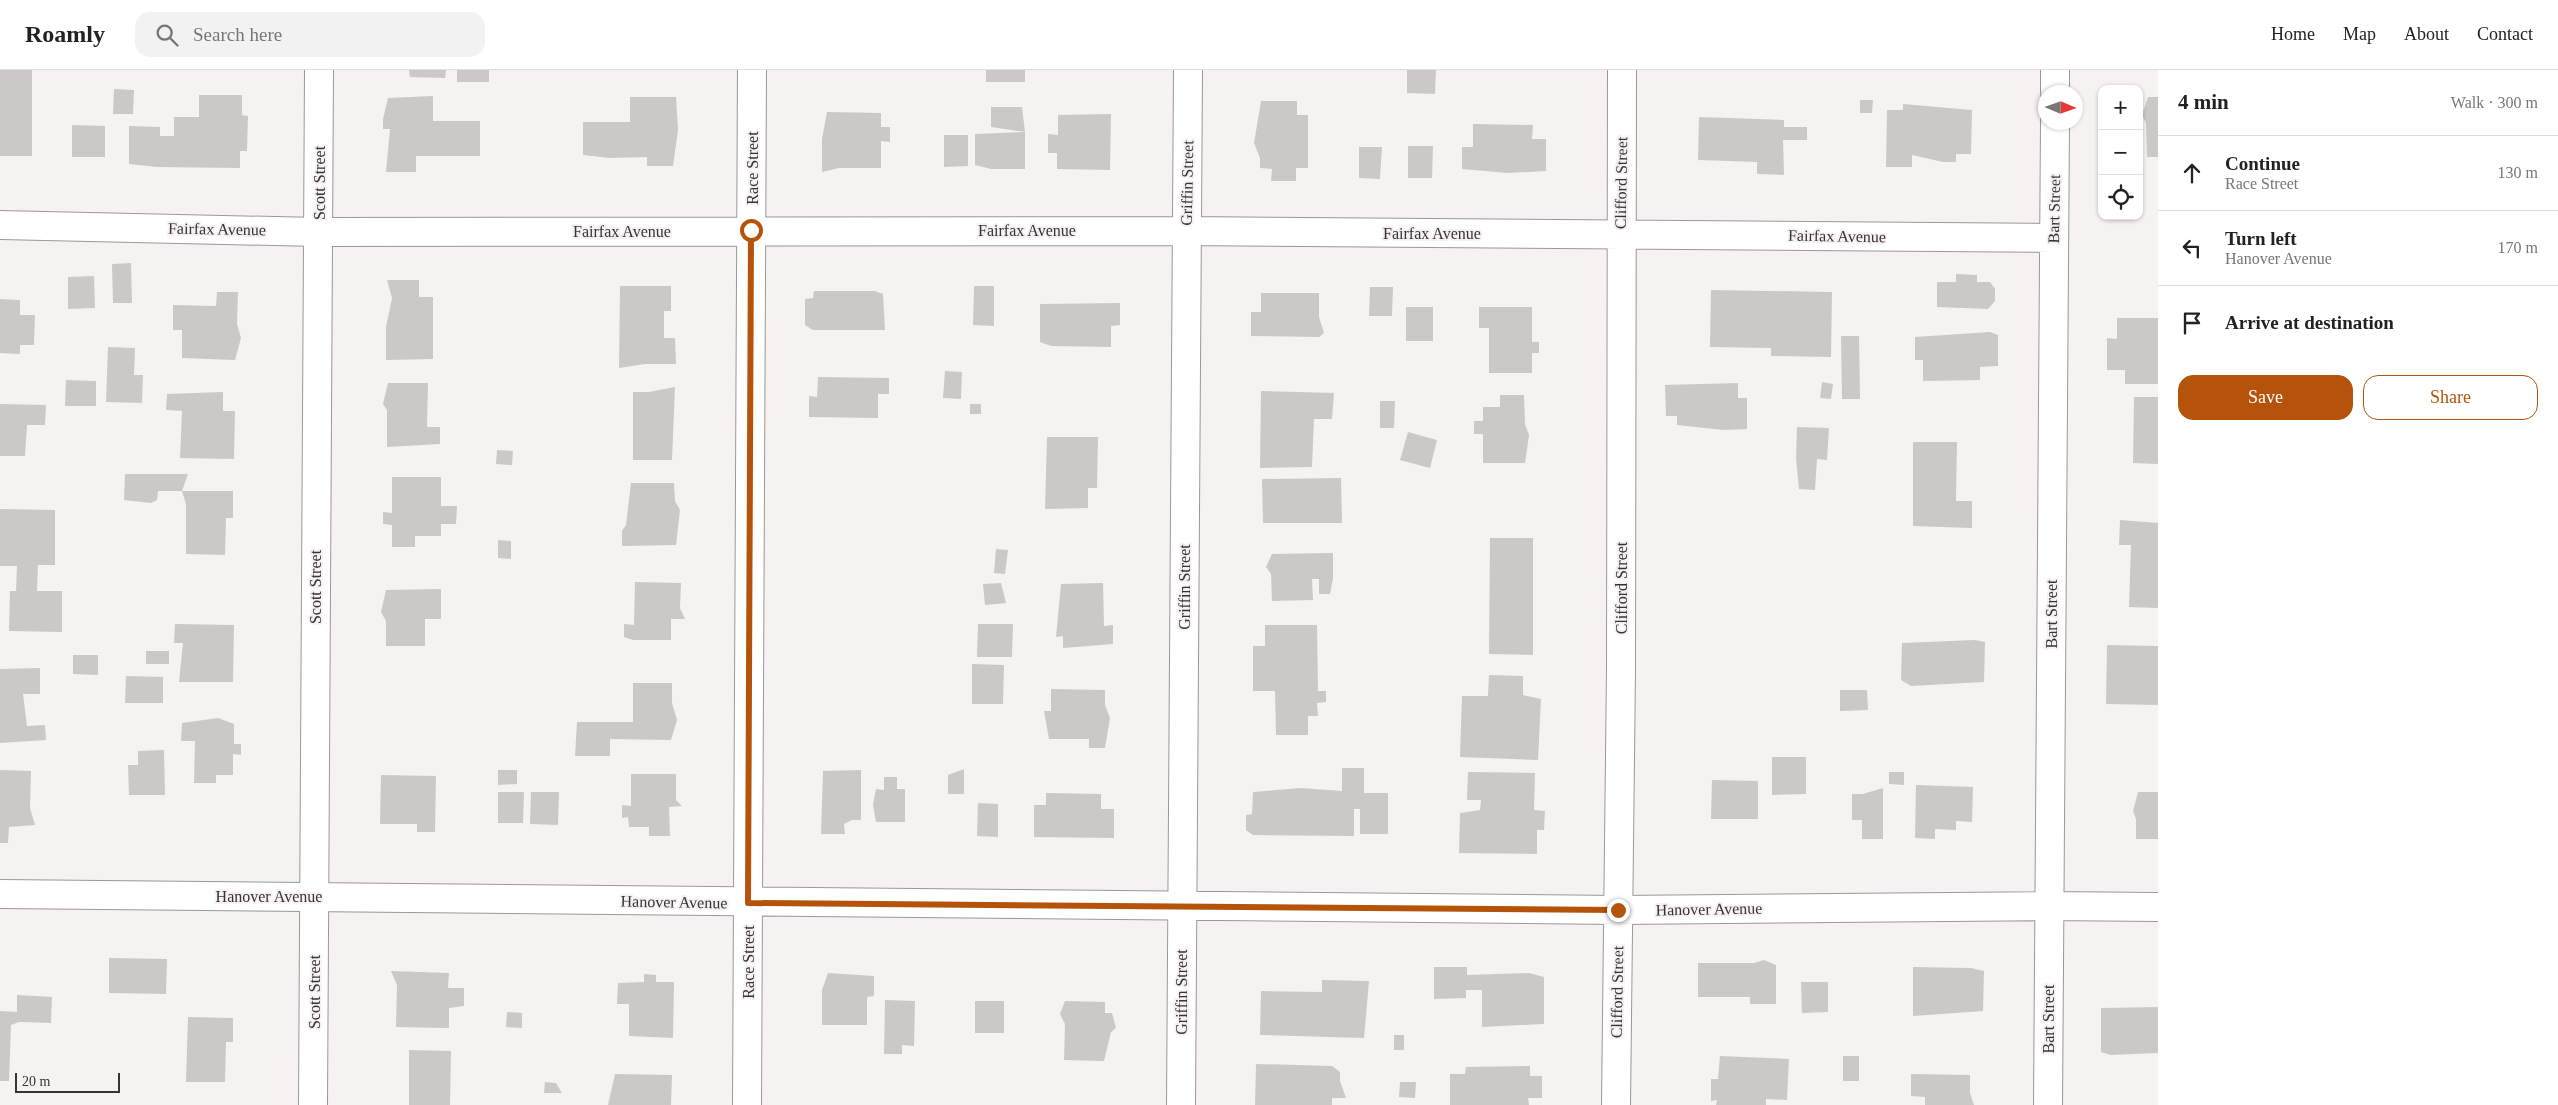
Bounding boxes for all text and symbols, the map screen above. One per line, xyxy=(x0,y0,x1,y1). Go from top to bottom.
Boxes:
search box xyxy=(135,12,485,57)
text: Roamly xyxy=(25,21,105,47)
icon: search xyxy=(153,21,181,49)
text: Search here xyxy=(193,24,282,45)
text: Home xyxy=(2271,24,2315,44)
text: Map xyxy=(2343,24,2376,44)
text: About xyxy=(2404,24,2449,44)
text: Contact xyxy=(2477,24,2533,44)
north arrow xyxy=(2038,85,2083,130)
map controls xyxy=(2098,85,2143,220)
button: + xyxy=(2098,85,2143,130)
text: 4 min xyxy=(2178,90,2229,114)
text: Walk · 300 m xyxy=(2451,94,2538,111)
button: − xyxy=(2098,130,2143,175)
street label: Race Street xyxy=(744,131,761,205)
street label: Clifford Street xyxy=(1612,136,1630,229)
street label: Griffin Street xyxy=(1178,140,1196,226)
street label: Scott Street xyxy=(311,145,328,220)
text: Continue xyxy=(2225,153,2300,174)
icon: ahead xyxy=(2178,159,2206,187)
text: 130 m xyxy=(2498,164,2538,181)
street label: Bart Street xyxy=(2045,174,2063,244)
button: locate xyxy=(2098,175,2143,220)
text: Race Street xyxy=(2225,175,2298,192)
route start xyxy=(740,219,763,242)
street label: Fairfax Avenue xyxy=(168,220,266,238)
street label: Fairfax Avenue xyxy=(978,222,1076,239)
street label: Fairfax Avenue xyxy=(573,223,671,240)
street label: Fairfax Avenue xyxy=(1383,225,1481,242)
street label: Fairfax Avenue xyxy=(1788,227,1886,245)
text: Turn left xyxy=(2225,228,2297,249)
icon: left xyxy=(2178,234,2206,262)
text: 170 m xyxy=(2498,239,2538,256)
text: Hanover Avenue xyxy=(2225,250,2332,267)
icon: arrive xyxy=(2178,309,2206,337)
text: Arrive at destination xyxy=(2225,312,2394,333)
button: Save xyxy=(2178,375,2353,420)
button: Share xyxy=(2363,375,2538,420)
street label: Clifford Street xyxy=(1613,541,1630,634)
street label: Griffin Street xyxy=(1176,544,1193,630)
street label: Scott Street xyxy=(307,549,324,624)
street label: Bart Street xyxy=(2043,579,2060,648)
street label: Hanover Avenue xyxy=(216,888,322,905)
street label: Hanover Avenue xyxy=(620,893,728,911)
route end xyxy=(1607,899,1630,922)
street label: Hanover Avenue xyxy=(1655,900,1763,918)
street label: Race Street xyxy=(740,925,757,999)
street label: Clifford Street xyxy=(1608,945,1626,1038)
street label: Griffin Street xyxy=(1173,949,1190,1035)
street label: Scott Street xyxy=(306,954,323,1029)
street label: Bart Street xyxy=(2040,984,2057,1053)
scale bar xyxy=(15,1070,120,1093)
text: 20 m xyxy=(22,1074,50,1089)

